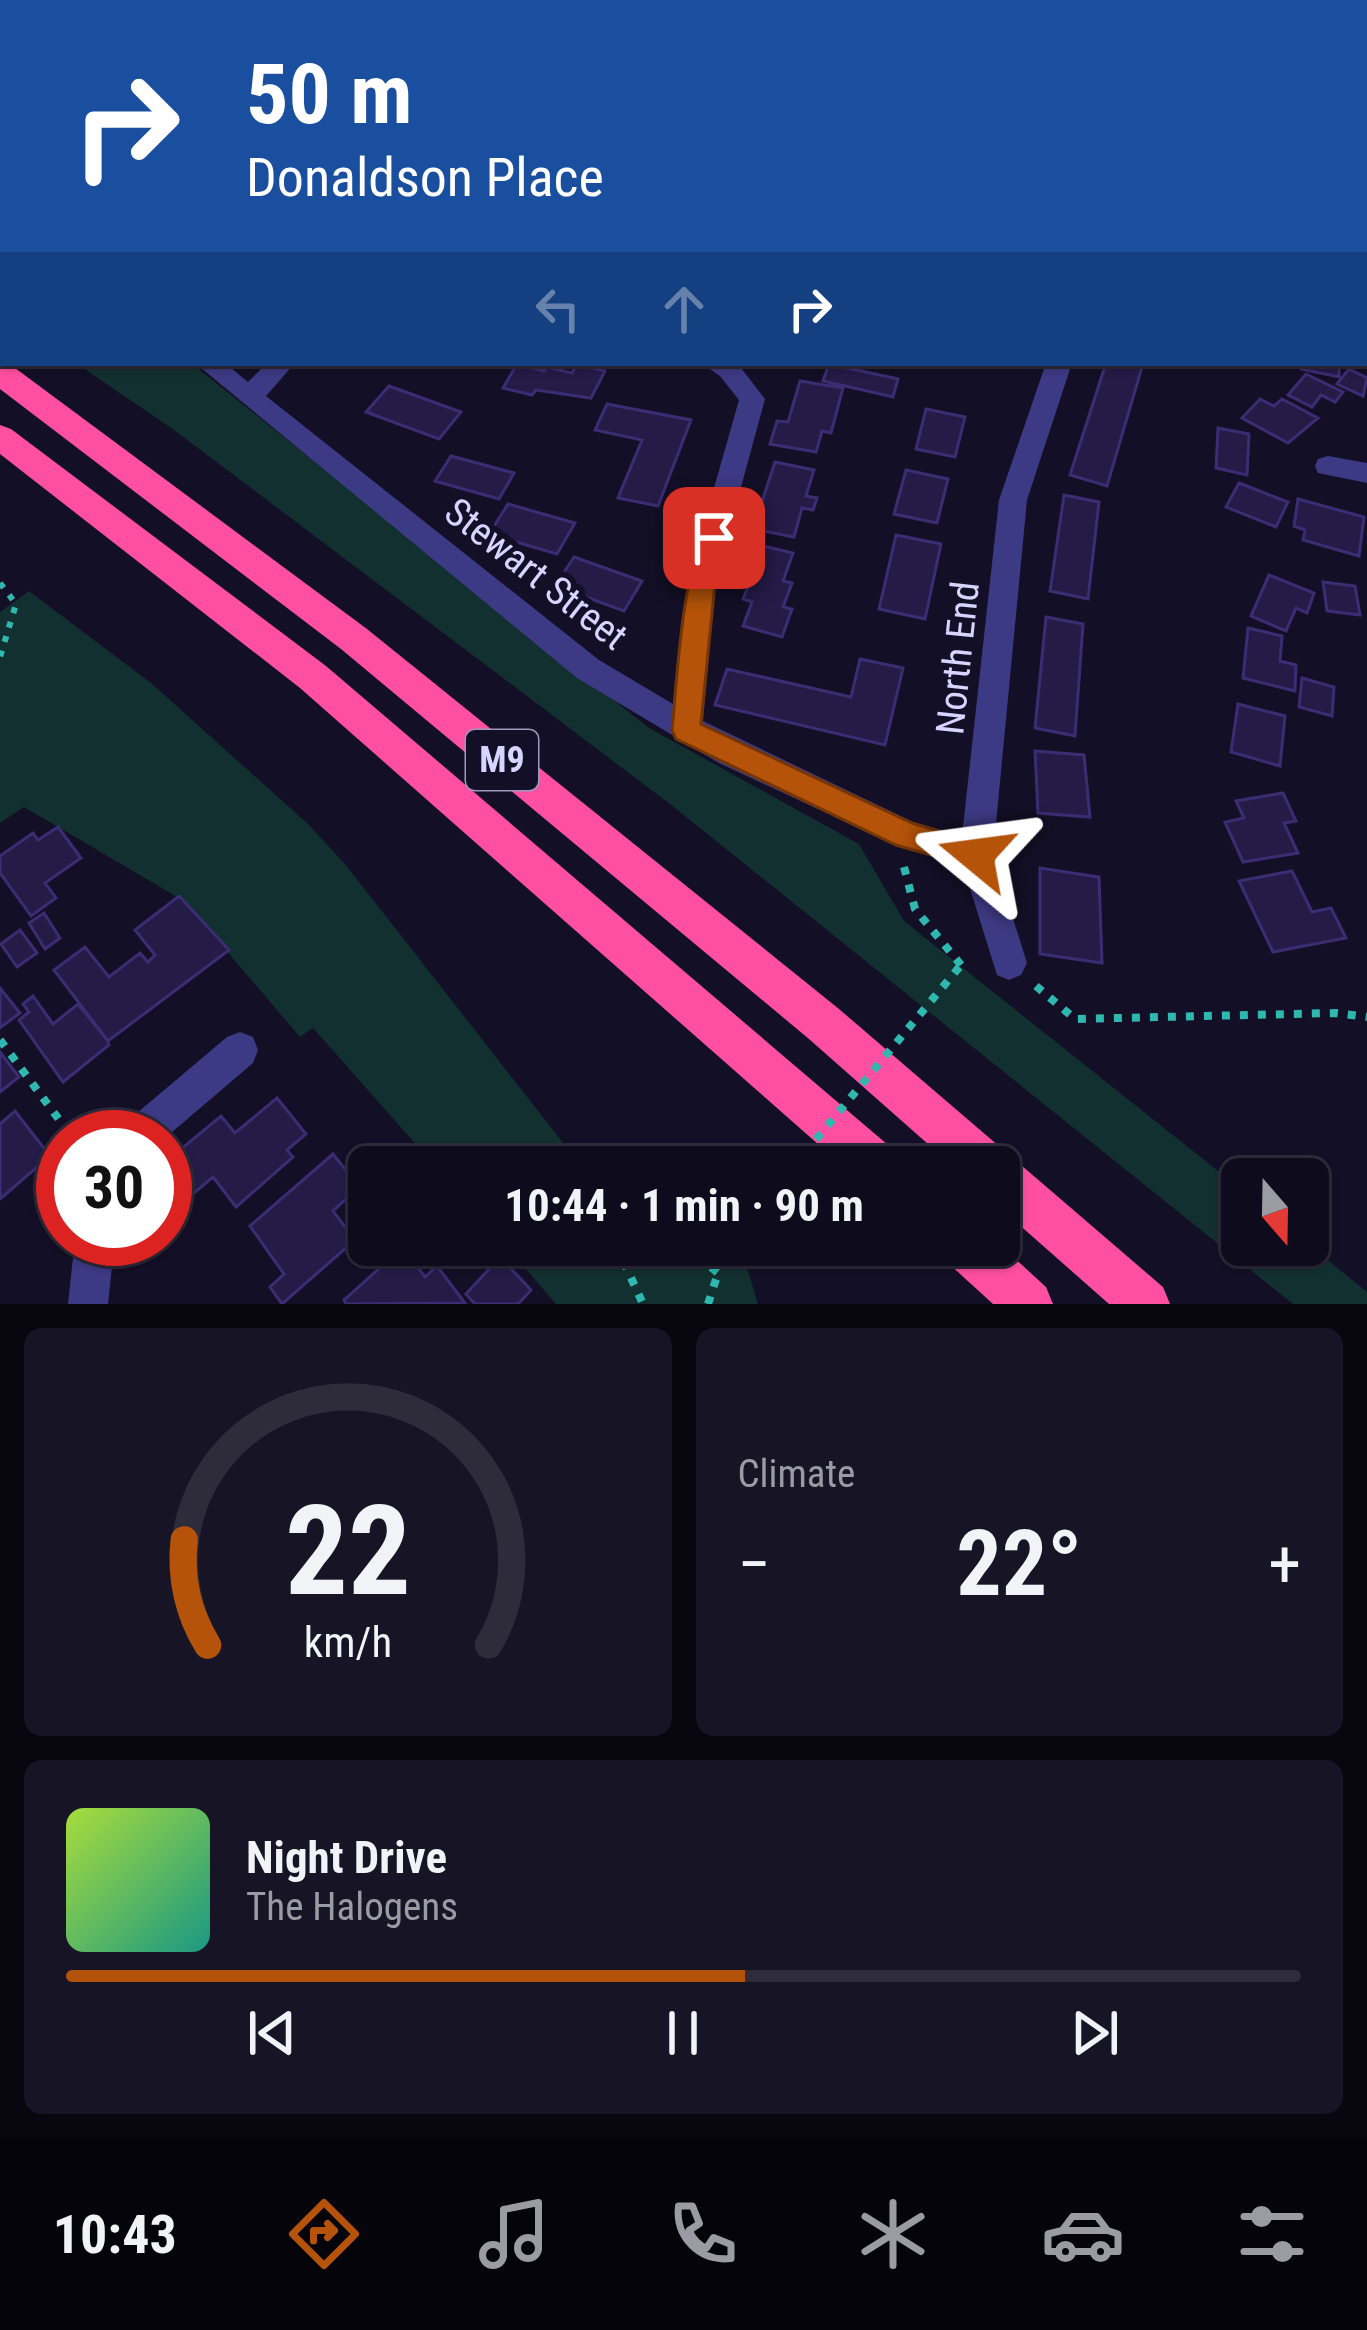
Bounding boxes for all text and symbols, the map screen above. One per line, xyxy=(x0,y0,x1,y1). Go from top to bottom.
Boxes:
text: 50 m xyxy=(246,45,413,144)
icon: right xyxy=(48,48,204,204)
text: Donaldson Place xyxy=(246,146,604,209)
icon: left xyxy=(525,276,591,342)
icon: ahead xyxy=(651,276,717,342)
icon: right xyxy=(777,276,843,342)
pin xyxy=(663,487,765,589)
street label: Stewart Street xyxy=(436,489,636,659)
icon: arrive xyxy=(681,505,747,571)
street label: North End xyxy=(927,579,989,737)
road number: M9 xyxy=(466,730,538,790)
position arrow xyxy=(913,792,1039,918)
speed limit sign: 30 xyxy=(36,1110,192,1266)
north arrow xyxy=(1221,1158,1329,1266)
map controls xyxy=(1221,1158,1329,1266)
text: 10:44 · 1 min · 90 m xyxy=(504,1179,864,1232)
text: Climate xyxy=(738,1451,855,1497)
text: 22 xyxy=(285,1478,411,1624)
text: 22° xyxy=(956,1512,1082,1617)
text: − xyxy=(738,1526,771,1603)
text: + xyxy=(1268,1526,1301,1603)
text: km/h xyxy=(304,1617,392,1667)
text: Night Drive xyxy=(246,1831,447,1884)
text: The Halogens xyxy=(246,1884,458,1930)
icon: previous xyxy=(239,2000,305,2066)
icon: pause xyxy=(650,2000,716,2066)
icon: next xyxy=(1062,2000,1128,2066)
icon: directions xyxy=(282,2192,366,2276)
icon: music xyxy=(472,2192,556,2276)
icon: phone xyxy=(661,2192,745,2276)
icon: climate xyxy=(851,2192,935,2276)
icon: car xyxy=(1041,2192,1125,2276)
icon: filters xyxy=(1230,2192,1314,2276)
text: 10:43 xyxy=(53,2203,177,2266)

